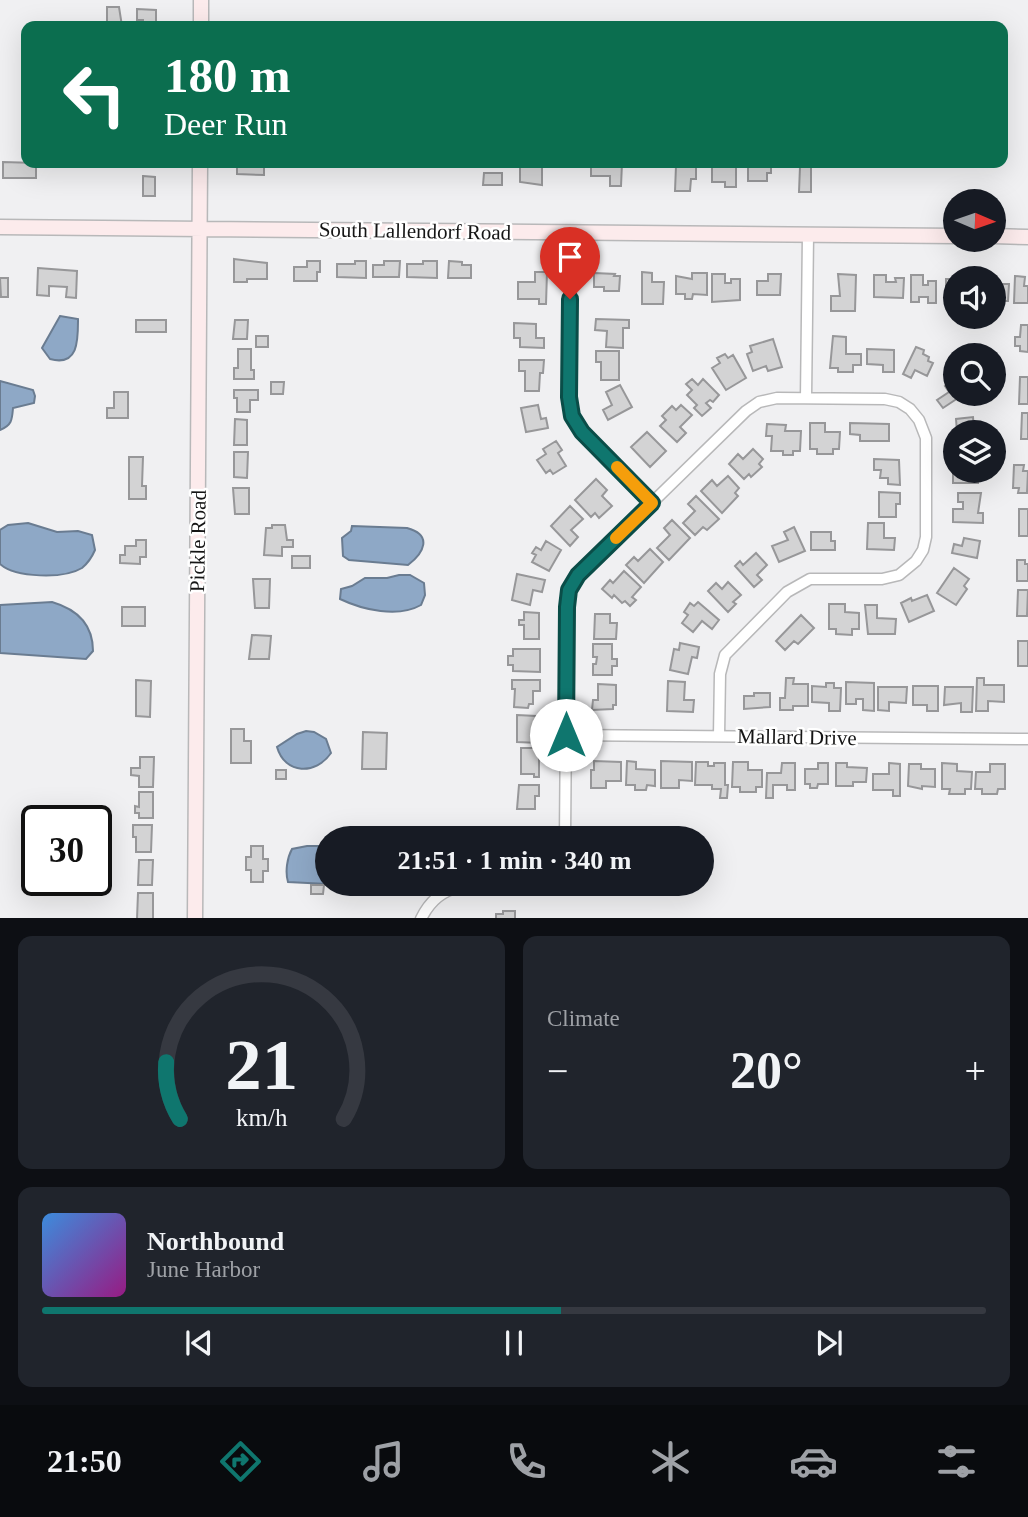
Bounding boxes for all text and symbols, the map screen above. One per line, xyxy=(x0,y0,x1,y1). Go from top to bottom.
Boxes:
text: 180 m xyxy=(164,48,291,103)
icon: left xyxy=(49,49,140,140)
text: Deer Run xyxy=(164,106,288,142)
north arrow xyxy=(943,189,1006,252)
map controls xyxy=(943,189,1006,483)
street label: South Lallendorf Road xyxy=(319,217,512,245)
pin xyxy=(540,227,600,299)
icon: arrive xyxy=(551,238,589,276)
button: sound xyxy=(943,266,1006,329)
button: search xyxy=(943,343,1006,406)
button: layers xyxy=(943,420,1006,483)
street label: Pickle Road xyxy=(185,489,211,592)
position arrow xyxy=(529,698,603,772)
street label: Mallard Drive xyxy=(737,724,857,750)
speed limit sign: 30 xyxy=(21,805,112,896)
text: 21:51 · 1 min · 340 m xyxy=(398,846,632,875)
text: Climate xyxy=(547,1006,620,1031)
text: 21 xyxy=(225,1024,298,1105)
text: 20° xyxy=(730,1042,803,1099)
text: − xyxy=(547,1050,568,1092)
text: + xyxy=(965,1050,986,1092)
text: km/h xyxy=(236,1103,288,1130)
text: Northbound xyxy=(147,1227,284,1256)
text: June Harbor xyxy=(147,1257,260,1282)
icon: previous xyxy=(180,1324,218,1362)
icon: pause xyxy=(495,1324,533,1362)
icon: next xyxy=(810,1324,848,1362)
icon: directions xyxy=(216,1437,265,1486)
icon: music xyxy=(359,1437,408,1486)
icon: phone xyxy=(502,1437,551,1486)
icon: climate xyxy=(646,1437,695,1486)
icon: car xyxy=(789,1437,838,1486)
icon: filters xyxy=(932,1437,981,1486)
text: 21:50 xyxy=(47,1443,122,1479)

